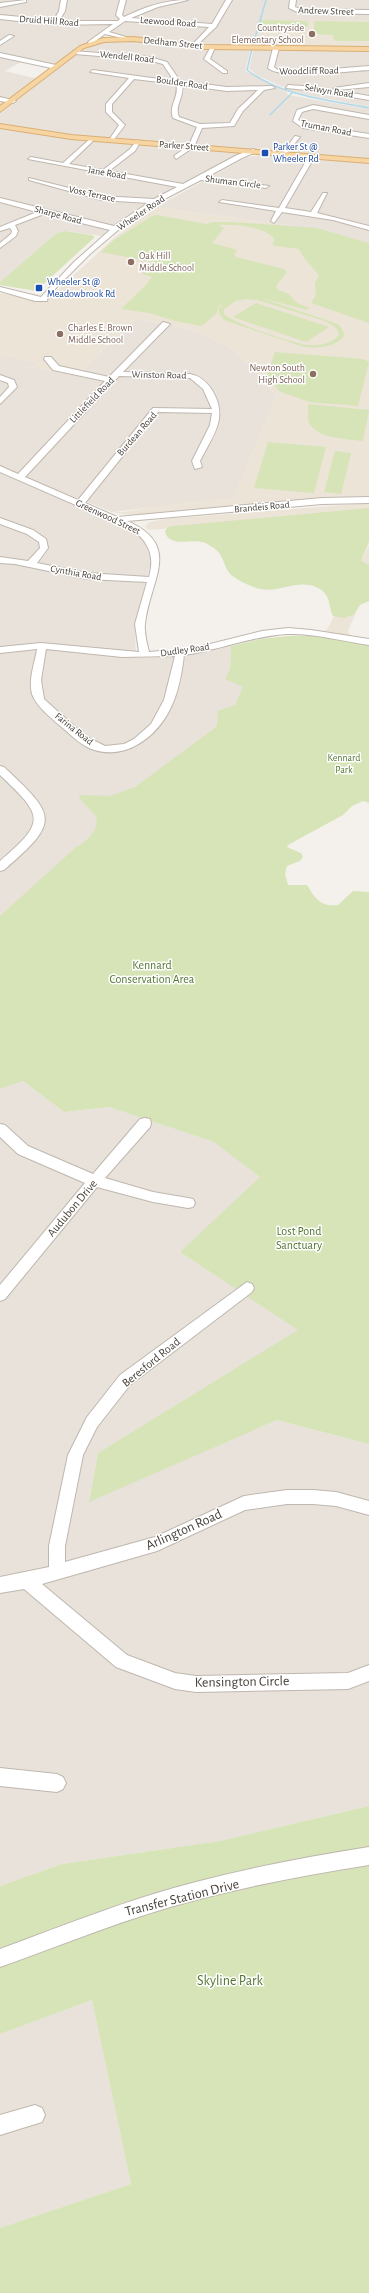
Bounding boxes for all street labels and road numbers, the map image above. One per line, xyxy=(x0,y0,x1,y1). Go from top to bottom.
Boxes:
street label: Andrew Street xyxy=(298,5,355,17)
street label: Druid Hill Road xyxy=(19,14,79,28)
street label: Leewood Road xyxy=(140,15,196,29)
street label: Dedham Street xyxy=(143,35,204,51)
street label: Wendell Road xyxy=(99,49,155,65)
street label: Woodcliff Road xyxy=(279,65,339,77)
street label: Boulder Road xyxy=(155,74,209,92)
street label: Selwyn Road xyxy=(304,82,354,100)
street label: Truman Road xyxy=(300,118,352,138)
street label: Parker Street xyxy=(159,139,210,153)
street label: Jane Road xyxy=(87,165,127,181)
street label: Shuman Circle xyxy=(205,174,262,190)
street label: Voss Terrace xyxy=(68,184,117,204)
street label: Wheeler Road xyxy=(115,193,167,233)
street label: Sharpe Road xyxy=(33,204,83,226)
street label: Winston Road xyxy=(132,370,186,380)
street label: Littlefield Road xyxy=(68,375,116,425)
street label: Burdean Road xyxy=(115,410,159,458)
street label: Greenwood Street xyxy=(74,498,143,537)
street label: Brandeis Road xyxy=(234,500,290,514)
street label: Cynthia Road xyxy=(50,564,102,582)
street label: Dudley Road xyxy=(160,642,210,658)
street label: Farina Road xyxy=(53,711,95,747)
street label: Audubon Drive xyxy=(45,1177,99,1239)
street label: Beresford Road xyxy=(120,1335,182,1389)
street label: Arlington Road xyxy=(144,1507,224,1553)
street label: Kensington Circle xyxy=(195,1674,289,1690)
street label: Transfer Station Drive xyxy=(123,1877,241,1919)

